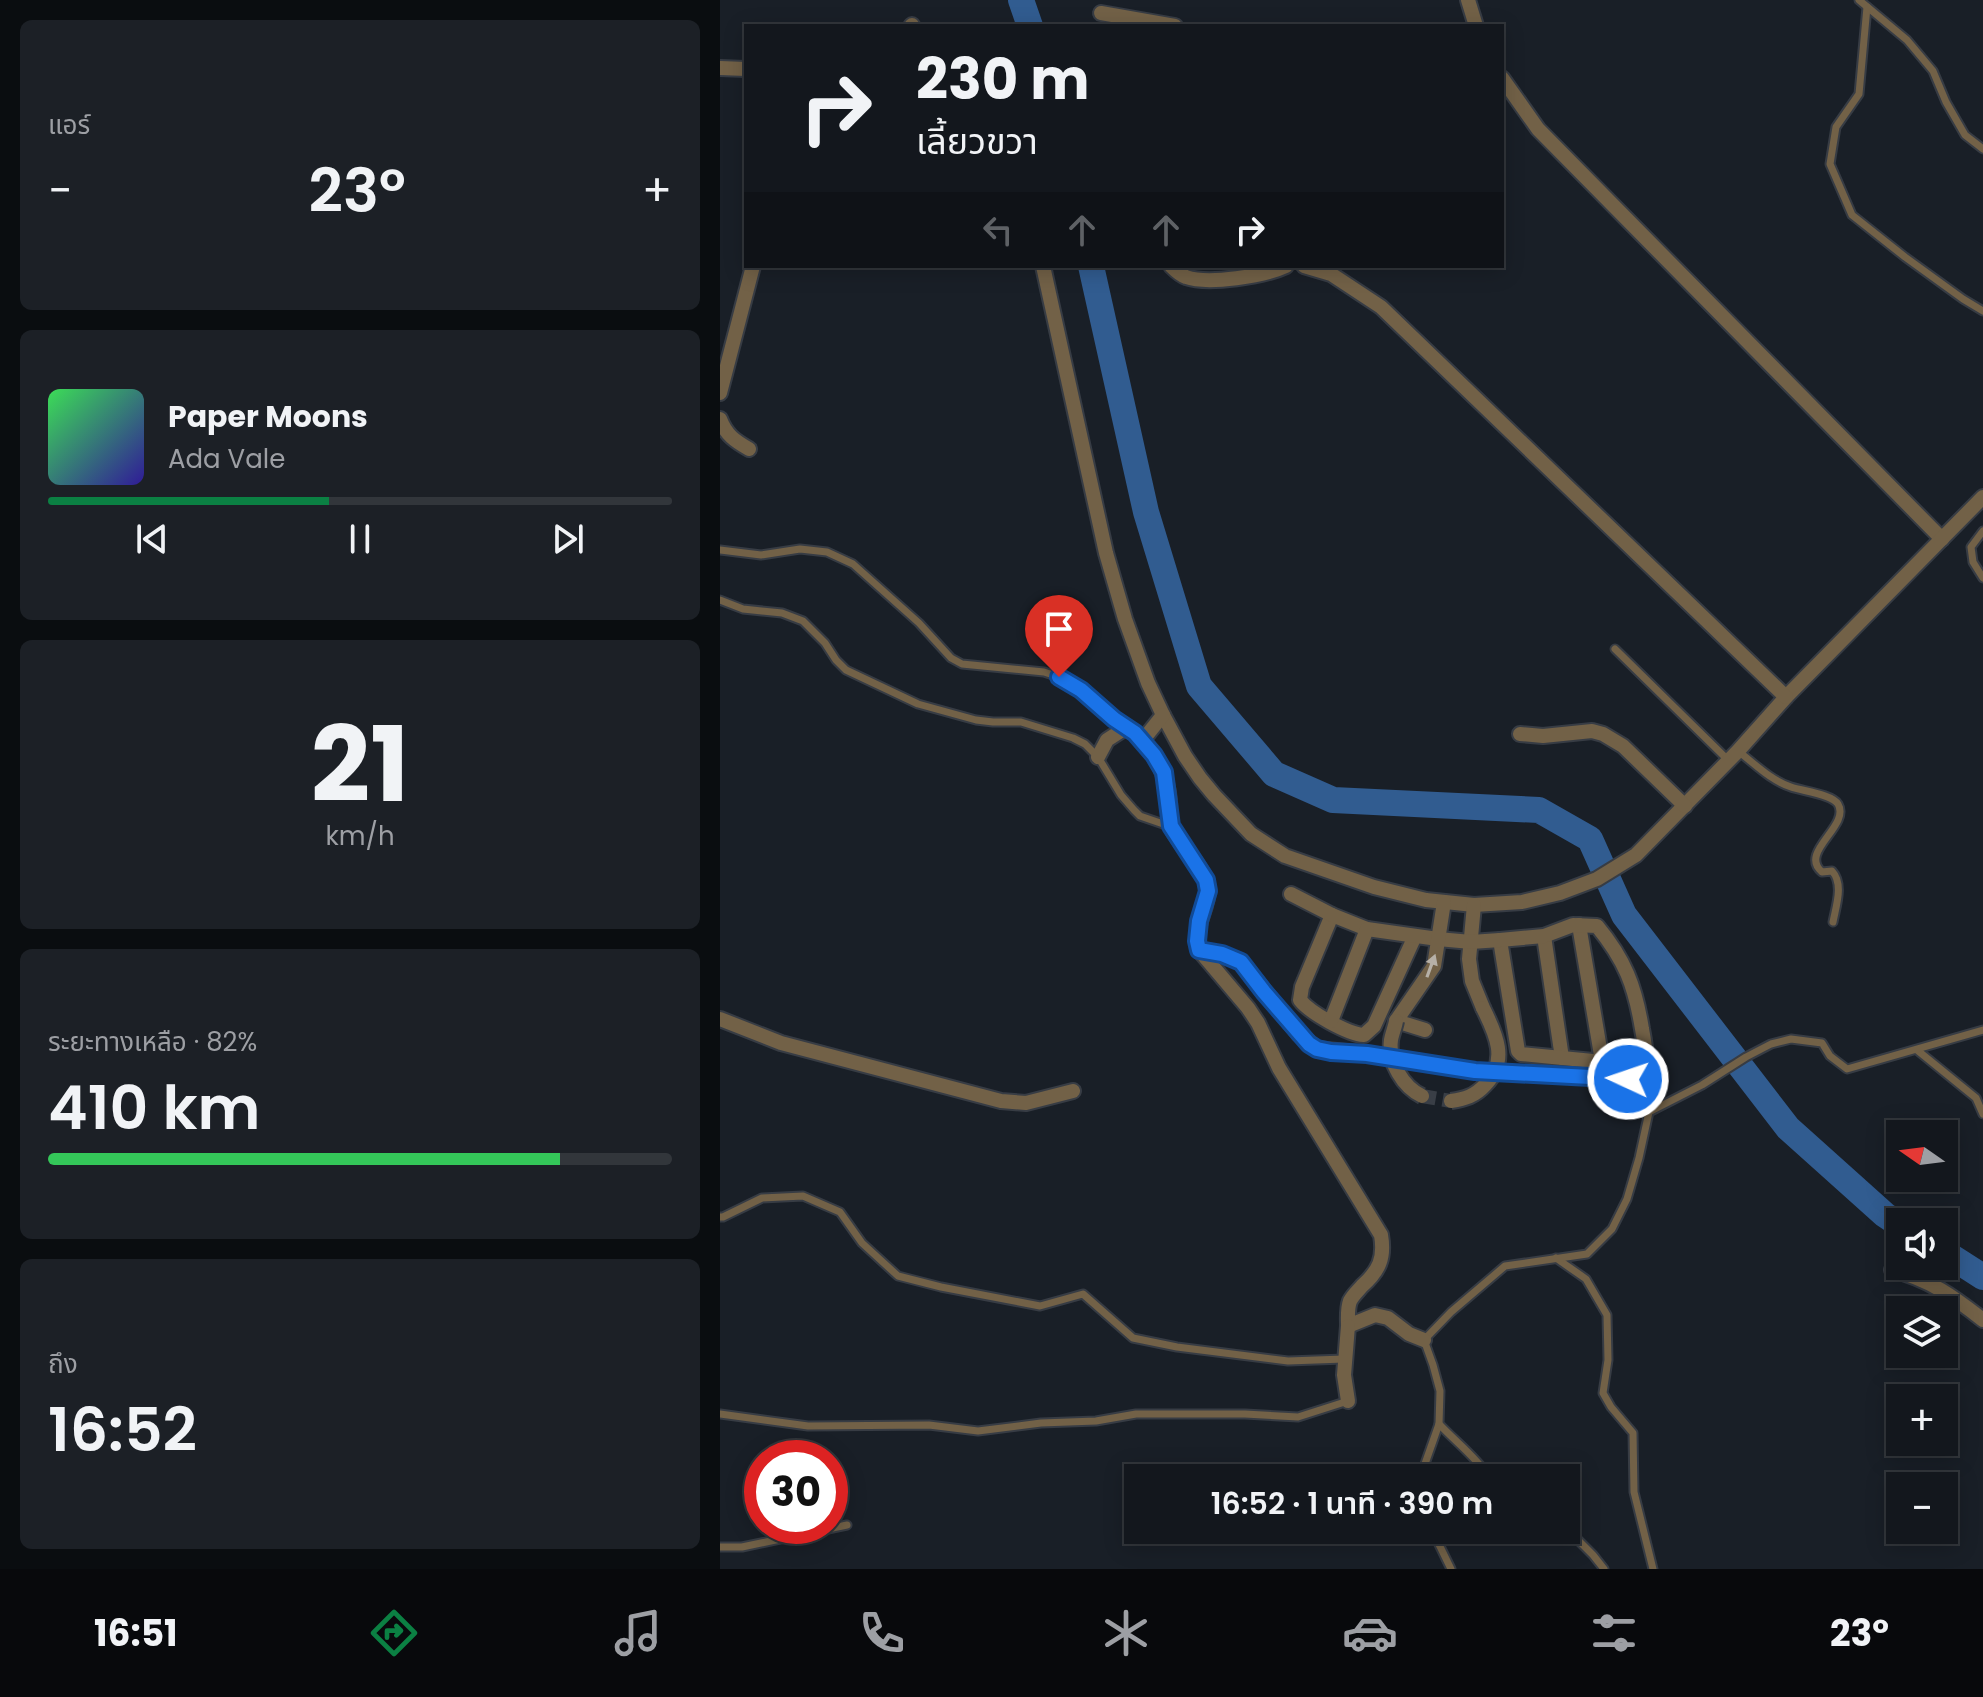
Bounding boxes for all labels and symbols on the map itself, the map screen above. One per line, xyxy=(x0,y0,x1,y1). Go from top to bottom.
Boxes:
pin xyxy=(1025,595,1093,677)
one-way arrow xyxy=(1426,954,1438,978)
position arrow xyxy=(1586,1037,1670,1121)
north arrow xyxy=(1886,1120,1958,1192)
speed limit sign: 30 xyxy=(744,1440,848,1544)

